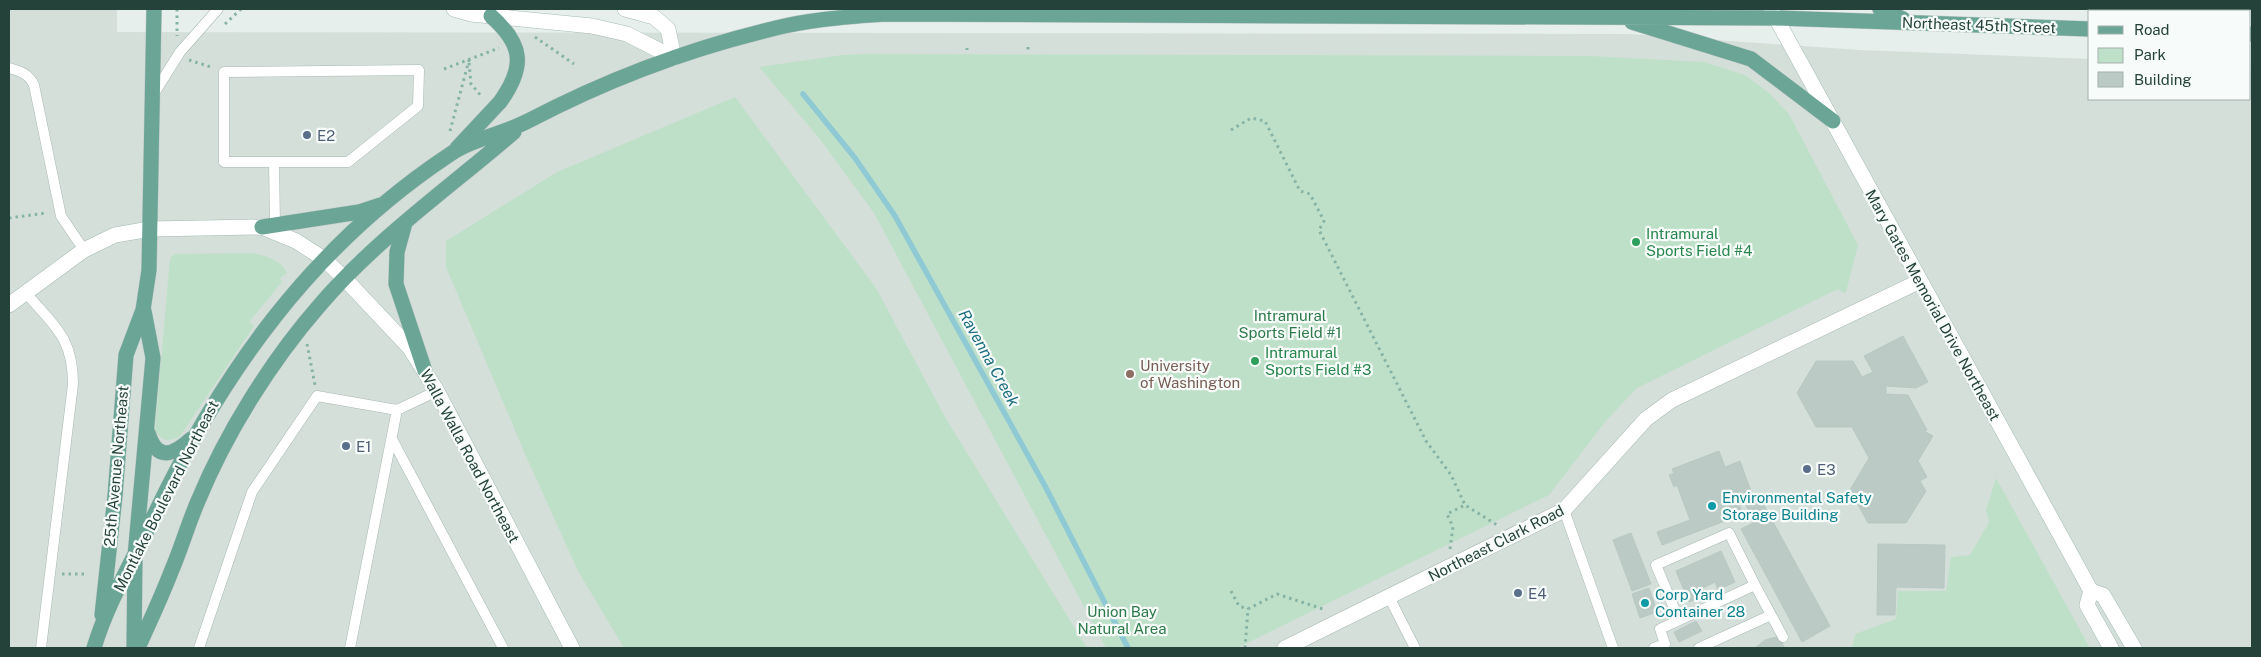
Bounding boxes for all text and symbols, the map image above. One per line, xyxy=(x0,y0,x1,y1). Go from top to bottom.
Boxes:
legend xyxy=(2088,10,2251,100)
street label: Northeast 45th Street xyxy=(1902,14,2057,36)
text: Road xyxy=(2134,21,2170,38)
text: Park xyxy=(2134,46,2166,63)
text: Building xyxy=(2134,71,2192,88)
place label: E2 xyxy=(317,127,335,144)
marker: E2 xyxy=(301,129,313,141)
street label: Mary Gates Memorial Drive Northeast xyxy=(1862,186,2004,424)
place label: Intramural Sports Field #4 xyxy=(1646,225,1752,259)
marker: Intramural Sports Field #4 xyxy=(1630,236,1642,248)
water label: Ravenna Creek xyxy=(955,306,1024,410)
park label: Intramural Sports Field #1 xyxy=(1238,307,1342,341)
place label: Intramural Sports Field #3 xyxy=(1265,344,1371,378)
marker: Intramural Sports Field #3 xyxy=(1249,355,1261,367)
place label: University of Washington xyxy=(1140,357,1240,391)
street label: Walla Walla Road Northeast xyxy=(417,366,523,546)
marker: University of Washington xyxy=(1124,368,1136,380)
street label: 25th Avenue Northeast xyxy=(100,385,132,547)
street label: Montlake Boulevard Northeast xyxy=(110,397,222,594)
place label: E1 xyxy=(356,438,371,455)
marker: E1 xyxy=(340,440,352,452)
place label: E3 xyxy=(1817,461,1836,478)
marker: E3 xyxy=(1801,463,1813,475)
place label: Environmental Safety Storage Building xyxy=(1722,489,1872,523)
marker: Environmental Safety Storage Building xyxy=(1706,500,1718,512)
street label: Northeast Clark Road xyxy=(1425,501,1567,585)
place label: E4 xyxy=(1528,585,1547,602)
place label: Corp Yard Container 28 xyxy=(1655,586,1745,620)
marker: E4 xyxy=(1512,587,1524,599)
marker: Corp Yard Container 28 xyxy=(1639,597,1651,609)
park label: Union Bay Natural Area xyxy=(1078,603,1166,637)

